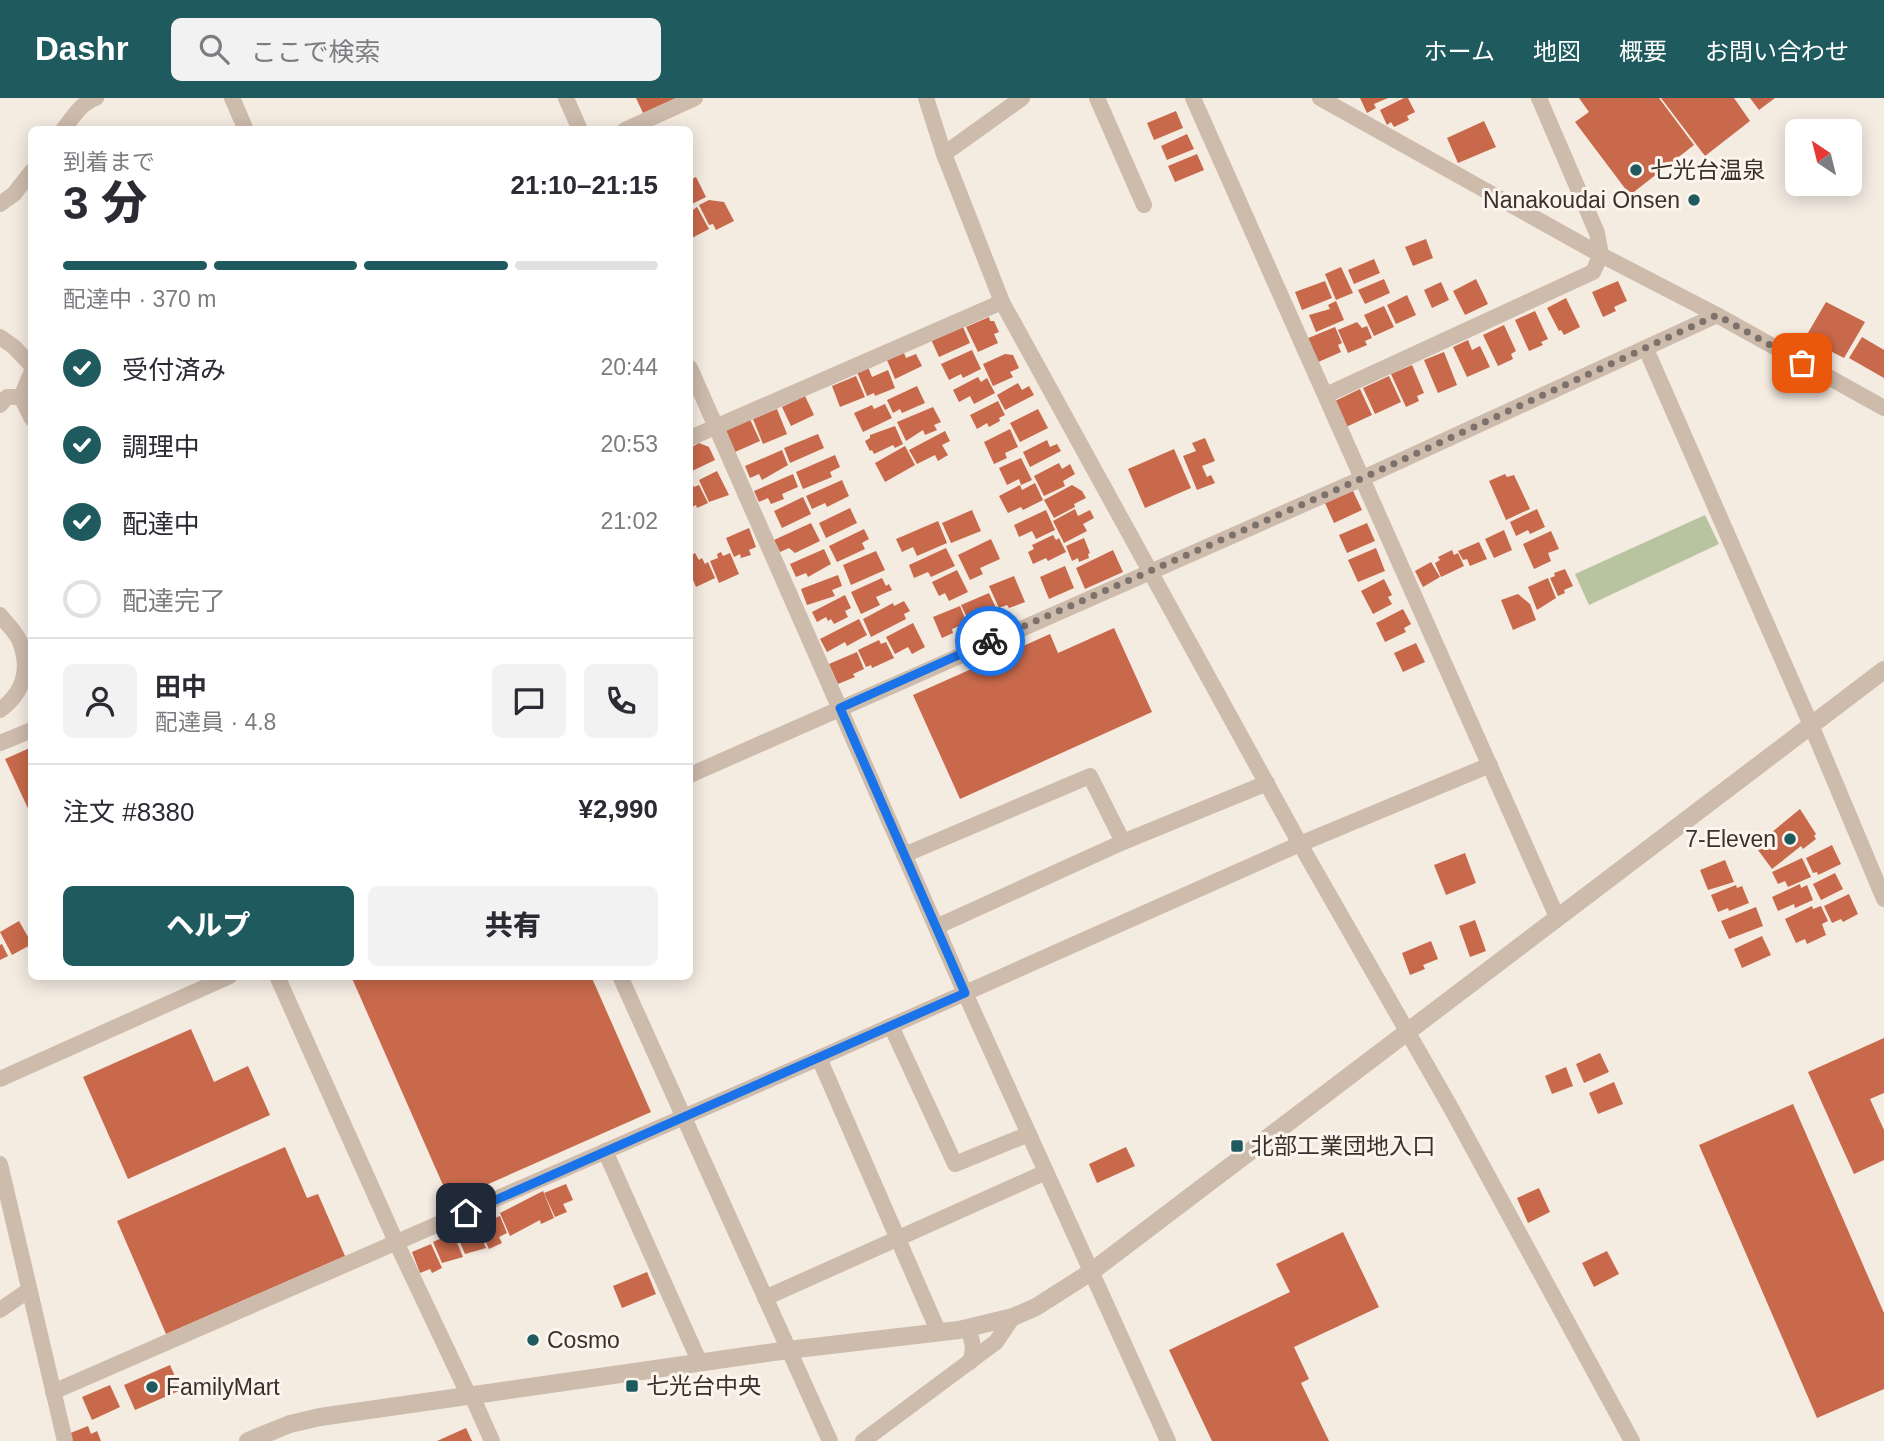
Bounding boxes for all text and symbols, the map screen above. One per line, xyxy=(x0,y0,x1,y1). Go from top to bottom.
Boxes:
search box xyxy=(171,18,661,81)
text: Dashr xyxy=(35,30,129,67)
icon: search xyxy=(195,30,233,68)
text: ここで検索 xyxy=(251,37,381,67)
text: ホーム xyxy=(1424,38,1495,65)
text: 地図 xyxy=(1533,38,1581,65)
text: 概要 xyxy=(1619,38,1667,65)
text: お問い合わせ xyxy=(1705,38,1849,65)
north arrow xyxy=(1785,119,1862,196)
map controls xyxy=(1785,119,1862,196)
text: 到着まで xyxy=(63,149,155,175)
place label: 七光台温泉 xyxy=(1650,157,1765,183)
marker: 七光台温泉 xyxy=(1628,162,1644,178)
text: 21:10–21:15 xyxy=(511,170,658,200)
text: 3 分 xyxy=(63,177,147,229)
place label: Nanakoudai Onsen xyxy=(1483,187,1680,213)
marker: Nanakoudai Onsen xyxy=(1686,192,1702,208)
text: 配達中 · 370 m xyxy=(63,286,216,312)
pin xyxy=(1772,333,1832,393)
icon: bag xyxy=(1783,344,1821,382)
icon: check xyxy=(63,349,101,387)
text: 20:44 xyxy=(600,354,658,380)
text: 受付済み xyxy=(122,355,226,385)
icon: check xyxy=(63,426,101,464)
text: 20:53 xyxy=(600,431,658,457)
text: 調理中 xyxy=(122,432,200,462)
icon: check xyxy=(63,503,101,541)
text: 21:02 xyxy=(600,508,658,534)
text: 配達中 xyxy=(122,509,200,539)
text: 配達完了 xyxy=(122,586,226,616)
courier xyxy=(955,606,1025,676)
icon: bike xyxy=(971,622,1009,660)
button: person xyxy=(63,664,137,738)
button: chat xyxy=(492,664,566,738)
button: phone xyxy=(584,664,658,738)
text: 田中 xyxy=(155,672,207,702)
text: 配達員 · 4.8 xyxy=(155,709,276,735)
text: ¥2,990 xyxy=(578,794,658,824)
text: 注文 #8380 xyxy=(63,797,195,827)
place label: 7-Eleven xyxy=(1685,826,1776,852)
marker: 7-Eleven xyxy=(1782,831,1798,847)
button: ヘルプ xyxy=(63,886,354,966)
button: 共有 xyxy=(368,886,658,966)
place label: 北部工業団地入口 xyxy=(1251,1133,1435,1159)
marker: 北部工業団地入口 xyxy=(1229,1138,1245,1154)
pin xyxy=(436,1183,496,1243)
icon: home xyxy=(447,1194,485,1232)
place label: Cosmo xyxy=(547,1327,620,1353)
marker: Cosmo xyxy=(525,1332,541,1348)
place label: 七光台中央 xyxy=(646,1373,761,1399)
place label: FamilyMart xyxy=(166,1374,280,1400)
marker: 七光台中央 xyxy=(624,1378,640,1394)
marker: FamilyMart xyxy=(144,1379,160,1395)

